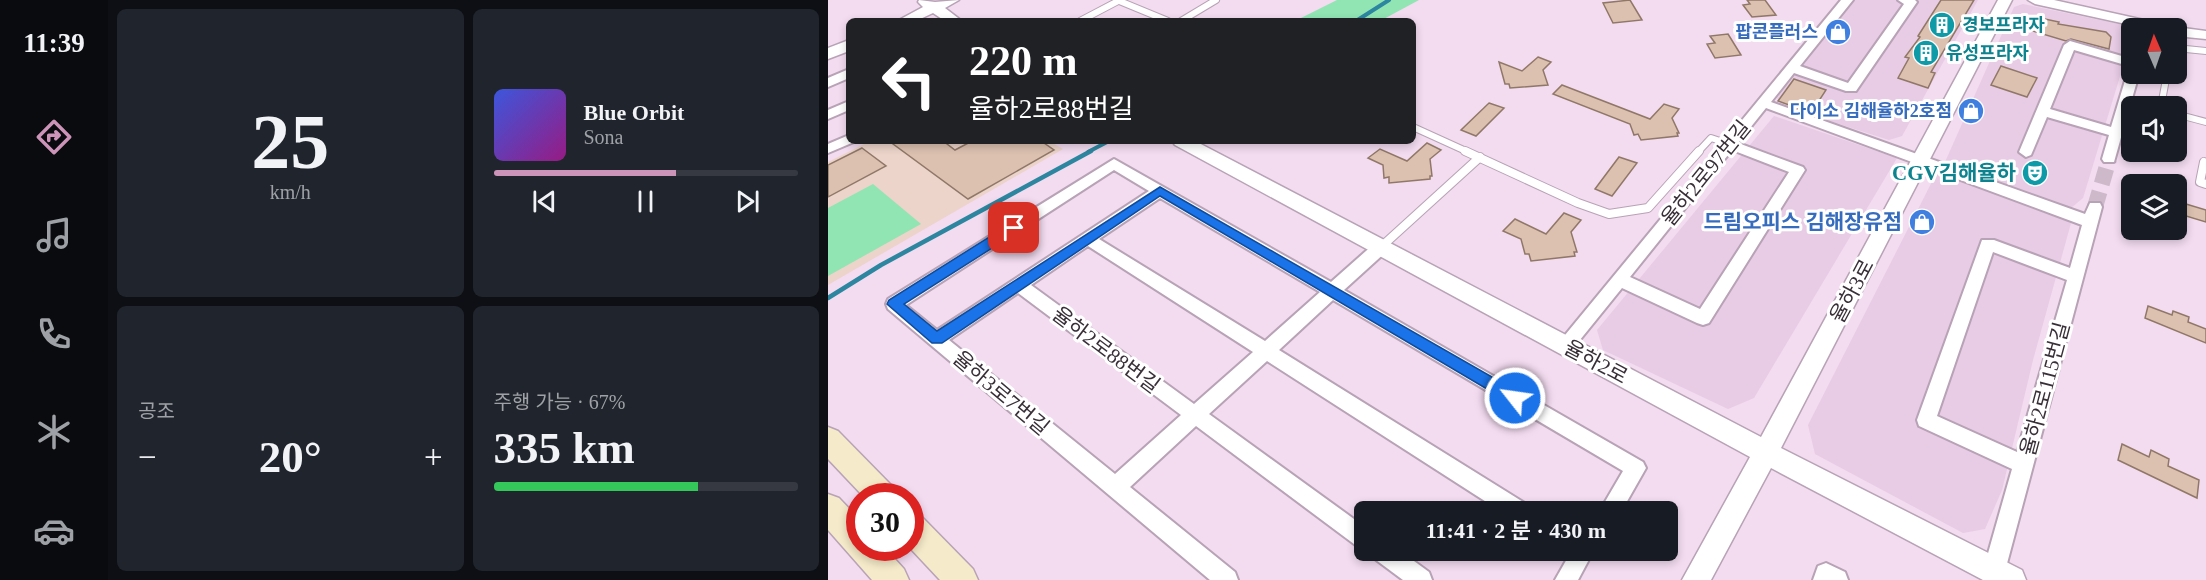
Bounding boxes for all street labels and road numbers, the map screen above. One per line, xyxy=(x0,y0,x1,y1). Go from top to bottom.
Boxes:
street label: 율하2로97번길 xyxy=(1656,116,1756,230)
street label: 율하3로 xyxy=(1825,255,1879,327)
street label: 율하2로88번길 xyxy=(1048,302,1164,398)
street label: 율하2로115번길 xyxy=(2016,319,2074,459)
street label: 율하2로 xyxy=(1560,335,1632,389)
street label: 율하3로7번길 xyxy=(948,346,1054,440)

